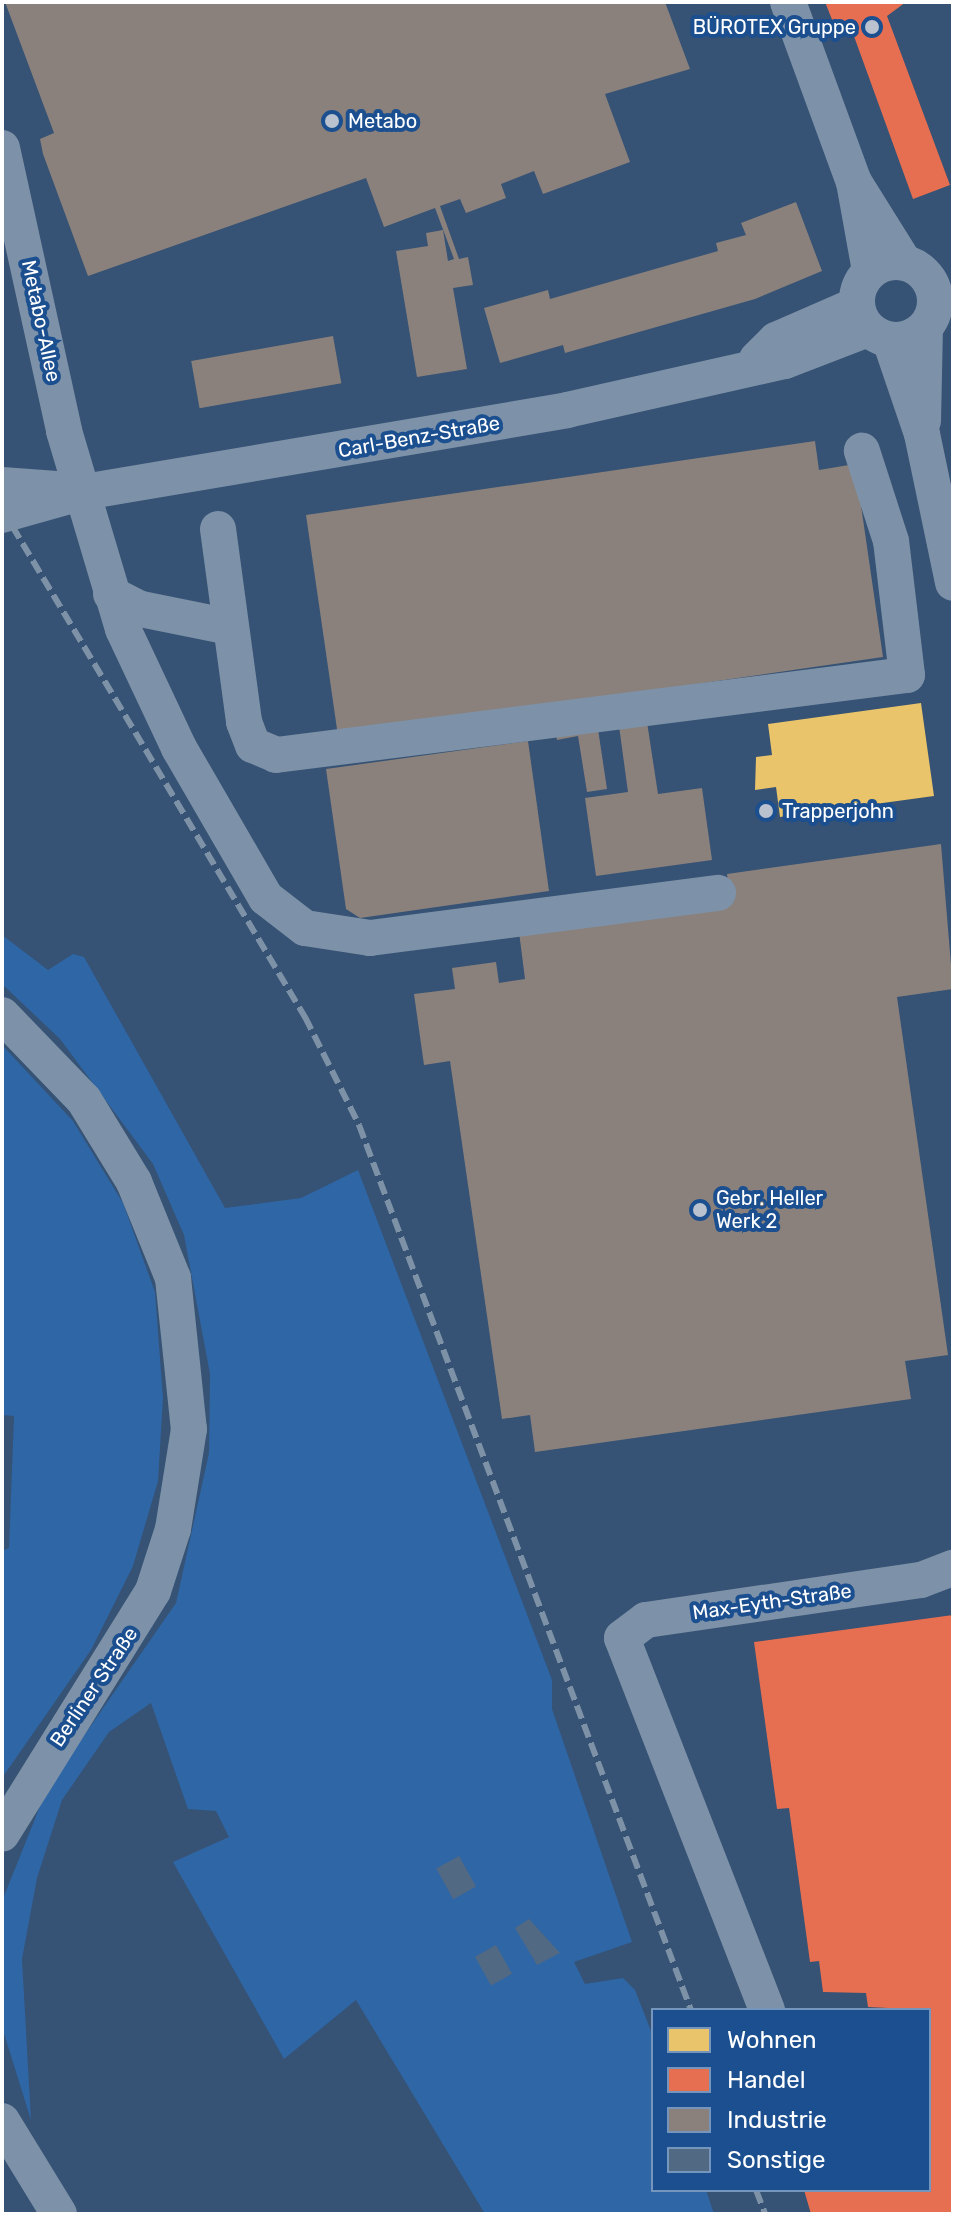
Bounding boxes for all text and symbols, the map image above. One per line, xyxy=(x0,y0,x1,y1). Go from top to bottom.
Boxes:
place label: BÜROTEX Gruppe xyxy=(693,15,856,39)
marker: BÜROTEX Gruppe xyxy=(863,18,881,36)
place label: Metabo xyxy=(348,109,417,133)
marker: Metabo xyxy=(323,112,341,130)
street label: Metabo-Allee xyxy=(16,258,66,384)
street label: Carl-Benz-Straße xyxy=(336,411,502,463)
place label: Trapperjohn xyxy=(782,799,894,823)
marker: Trapperjohn xyxy=(757,802,775,820)
place label: Gebr. Heller Werk 2 xyxy=(716,1186,823,1233)
marker: Gebr. Heller Werk 2 xyxy=(691,1201,709,1219)
street label: Max-Eyth-Straße xyxy=(691,1579,853,1625)
street label: Berliner Straße xyxy=(45,1623,143,1751)
legend xyxy=(651,2008,931,2192)
text: Wohnen xyxy=(727,2026,817,2054)
text: Handel xyxy=(727,2066,805,2094)
text: Industrie xyxy=(727,2106,827,2134)
text: Sonstige xyxy=(727,2146,825,2174)

